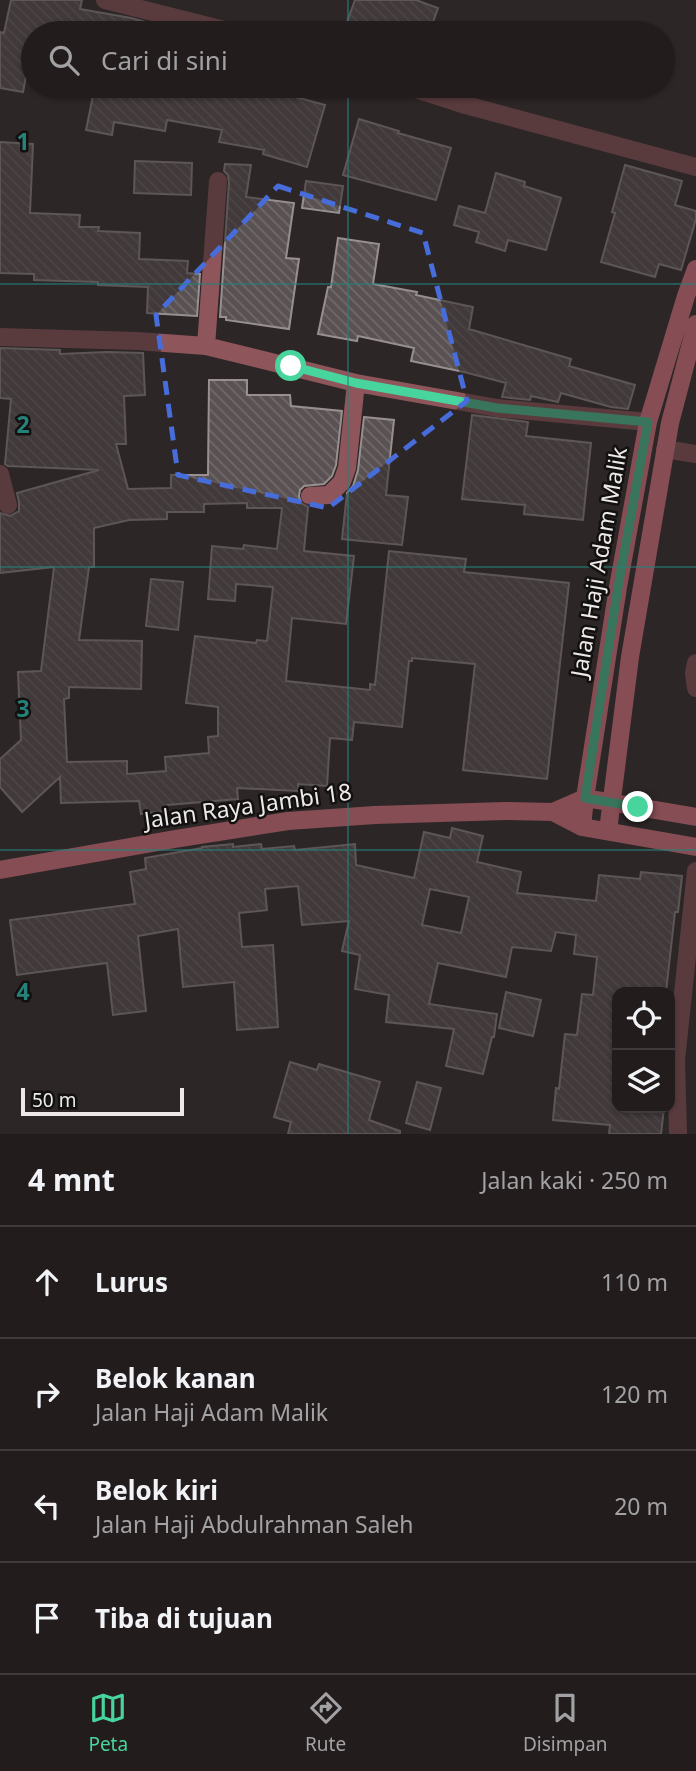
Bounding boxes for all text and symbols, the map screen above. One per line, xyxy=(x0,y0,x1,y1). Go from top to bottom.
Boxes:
search box xyxy=(21,21,675,98)
icon: search xyxy=(45,41,83,79)
text: Cari di sini xyxy=(101,42,228,78)
text: 1 xyxy=(16,125,30,157)
route start xyxy=(275,350,306,381)
text: 2 xyxy=(16,408,30,440)
street label: Jalan Haji Adam Malik xyxy=(562,444,634,681)
text: 3 xyxy=(16,692,30,724)
street label: Jalan Raya Jambi 18 xyxy=(140,775,354,836)
route end xyxy=(622,791,653,822)
text: 4 xyxy=(16,975,30,1007)
map controls xyxy=(612,987,675,1113)
button: locate xyxy=(612,987,675,1050)
button: layers xyxy=(612,1050,675,1113)
scale bar xyxy=(21,1085,184,1117)
text: 50 m xyxy=(32,1087,76,1113)
text: 4 mnt xyxy=(28,1159,115,1200)
text: Jalan kaki · 250 m xyxy=(481,1164,668,1196)
icon: ahead xyxy=(28,1263,66,1301)
text: Lurus xyxy=(95,1264,168,1300)
text: 110 m xyxy=(601,1266,668,1298)
text: Belok kanan xyxy=(95,1360,256,1396)
icon: right xyxy=(28,1375,66,1413)
text: 120 m xyxy=(601,1378,668,1410)
text: Jalan Haji Adam Malik xyxy=(95,1396,328,1428)
text: Belok kiri xyxy=(95,1472,218,1508)
icon: left xyxy=(28,1487,66,1525)
text: 20 m xyxy=(614,1490,668,1522)
text: Jalan Haji Abdulrahman Saleh xyxy=(95,1508,414,1540)
icon: arrive xyxy=(28,1599,66,1637)
text: Tiba di tujuan xyxy=(95,1600,273,1636)
tab: Peta xyxy=(88,1689,128,1757)
tab: Rute xyxy=(305,1689,346,1757)
tab: Disimpan xyxy=(523,1689,608,1757)

